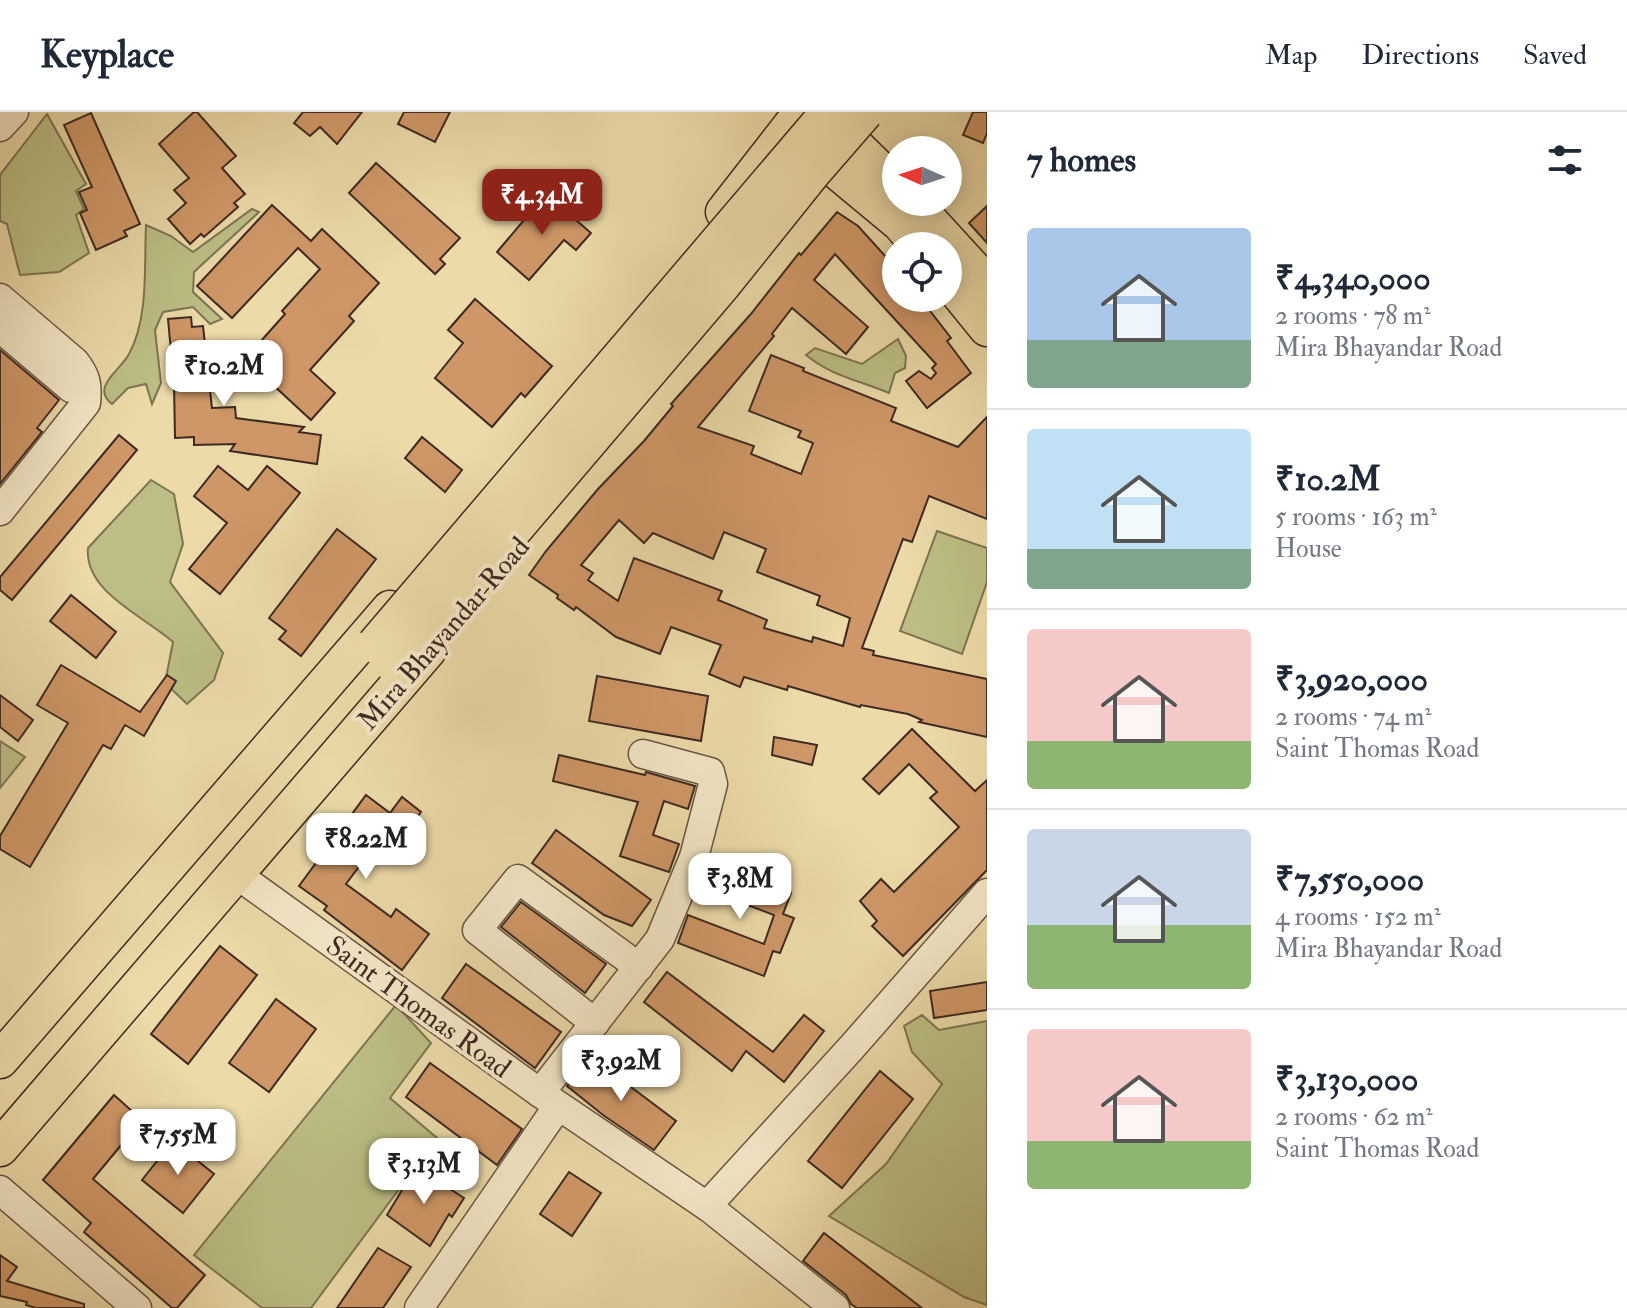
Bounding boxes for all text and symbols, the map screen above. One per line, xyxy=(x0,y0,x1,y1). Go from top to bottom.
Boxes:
text: Keyplace xyxy=(40,31,174,79)
text: Map xyxy=(1265,38,1318,73)
text: Directions xyxy=(1362,38,1479,73)
text: Saved xyxy=(1523,38,1587,73)
north arrow xyxy=(882,136,962,216)
map controls xyxy=(882,136,962,312)
icon: filters xyxy=(1543,138,1587,182)
text: 7 homes xyxy=(1027,139,1136,182)
pin: ₹4.34M xyxy=(477,169,607,237)
text: ₹4.34M xyxy=(500,179,584,211)
button: locate xyxy=(882,232,962,312)
text: ₹4,340,000 xyxy=(1275,257,1431,300)
icon: home xyxy=(1091,260,1187,356)
text: 2 rooms · 78 m² xyxy=(1275,300,1431,332)
text: Mira Bhayandar Road xyxy=(1275,332,1502,364)
pin: ₹10.2M xyxy=(159,340,289,408)
text: ₹10.2M xyxy=(184,350,264,382)
text: ₹10.2M xyxy=(1275,458,1381,501)
icon: home xyxy=(1091,461,1187,557)
text: 5 rooms · 163 m² xyxy=(1275,501,1437,533)
street label: Mira Bhayandar Road xyxy=(351,530,538,738)
text: House xyxy=(1275,533,1342,565)
text: ₹3,920,000 xyxy=(1275,658,1428,701)
icon: home xyxy=(1091,661,1187,757)
text: 2 rooms · 74 m² xyxy=(1275,701,1432,733)
text: Saint Thomas Road xyxy=(1275,733,1479,765)
pin: ₹8.22M xyxy=(301,813,431,881)
text: ₹8.22M xyxy=(324,823,408,855)
pin: ₹3.8M xyxy=(684,853,796,921)
text: ₹7,550,000 xyxy=(1275,858,1424,901)
icon: home xyxy=(1091,861,1187,957)
text: ₹3.8M xyxy=(706,863,774,895)
text: 4 rooms · 152 m² xyxy=(1275,901,1441,933)
street label: Saint Thomas Road xyxy=(319,928,518,1086)
text: Mira Bhayandar Road xyxy=(1275,933,1502,965)
pin: ₹3.92M xyxy=(556,1035,686,1103)
text: ₹3.92M xyxy=(580,1045,662,1077)
text: ₹3,130,000 xyxy=(1275,1058,1419,1101)
icon: home xyxy=(1091,1061,1187,1157)
text: 2 rooms · 62 m² xyxy=(1275,1101,1433,1133)
pin: ₹7.55M xyxy=(113,1109,243,1177)
text: ₹7.55M xyxy=(139,1119,217,1151)
text: Saint Thomas Road xyxy=(1275,1133,1479,1165)
pin: ₹3.13M xyxy=(359,1138,489,1206)
text: ₹3.13M xyxy=(387,1148,461,1180)

